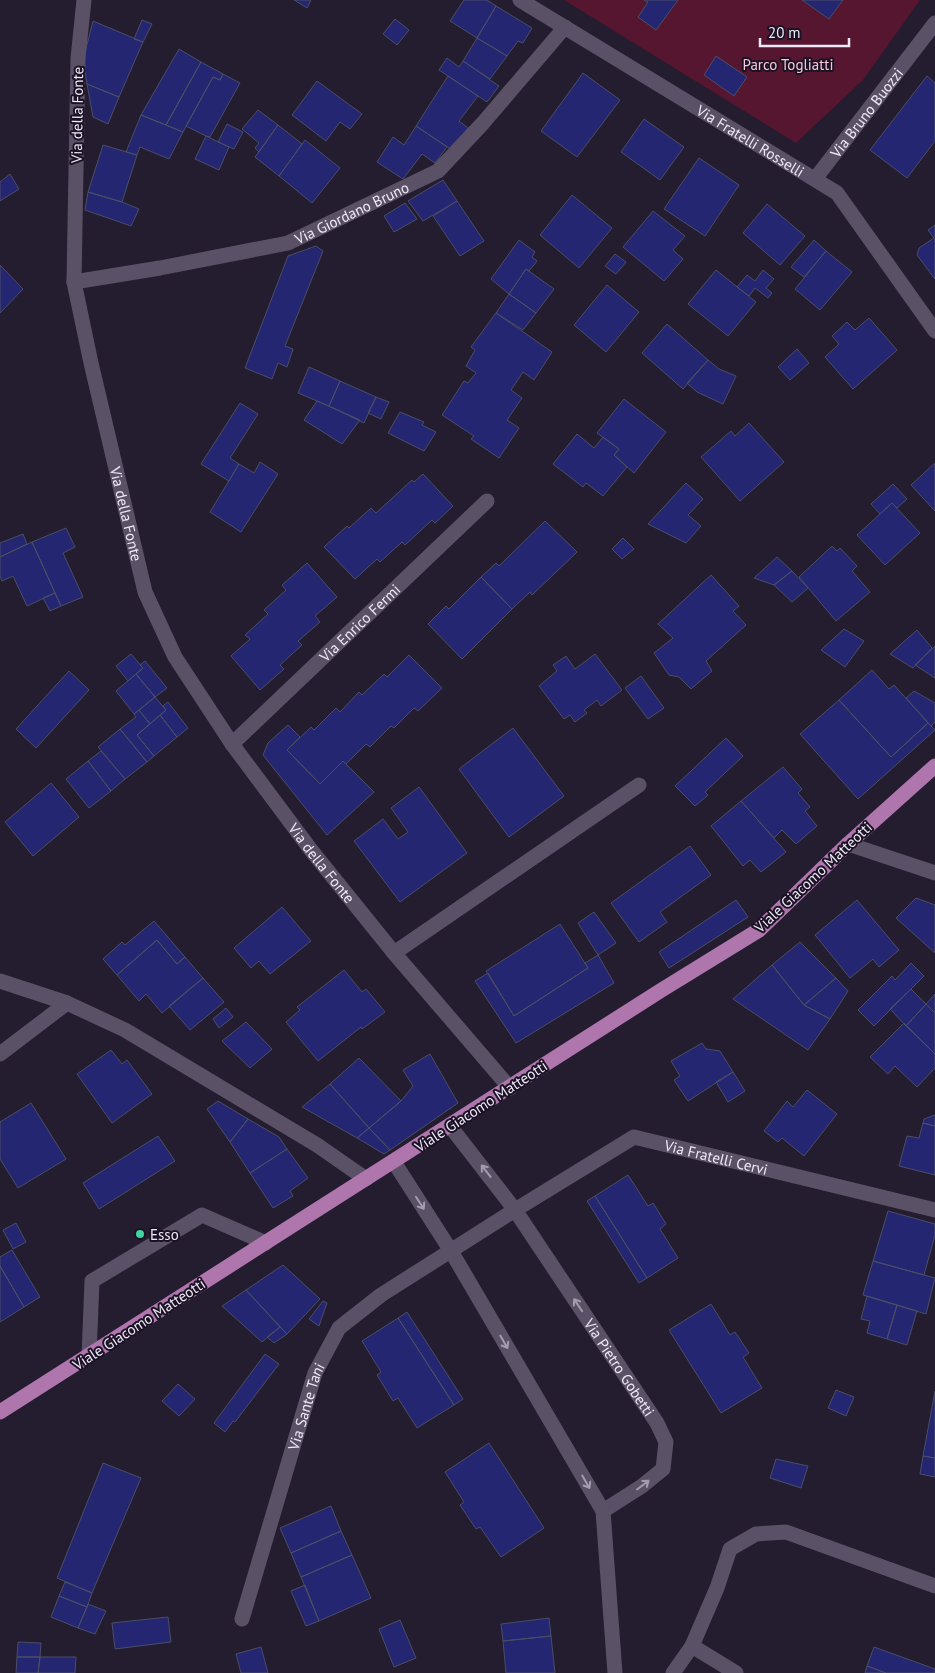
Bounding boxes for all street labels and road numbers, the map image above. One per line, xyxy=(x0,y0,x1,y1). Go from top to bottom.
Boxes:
street label: Via Bruno Buozzi xyxy=(825,64,907,162)
street label: Via della Fonte xyxy=(67,67,87,164)
street label: Via Fratelli Rosselli xyxy=(692,100,808,181)
street label: Via Giordano Bruno xyxy=(290,177,412,248)
street label: Via della Fonte xyxy=(106,464,147,563)
street label: Via Enrico Fermi xyxy=(314,580,404,666)
street label: Viale Giacomo Matteotti xyxy=(749,817,876,937)
street label: Via della Fonte xyxy=(284,818,359,907)
street label: Viale Giacomo Matteotti xyxy=(410,1056,551,1157)
street label: Via Fratelli Cervi xyxy=(662,1135,770,1179)
street label: Viale Giacomo Matteotti xyxy=(68,1274,209,1375)
street label: Via Pietro Gobetti xyxy=(580,1314,659,1420)
street label: Via Sante Tani xyxy=(283,1359,328,1453)

